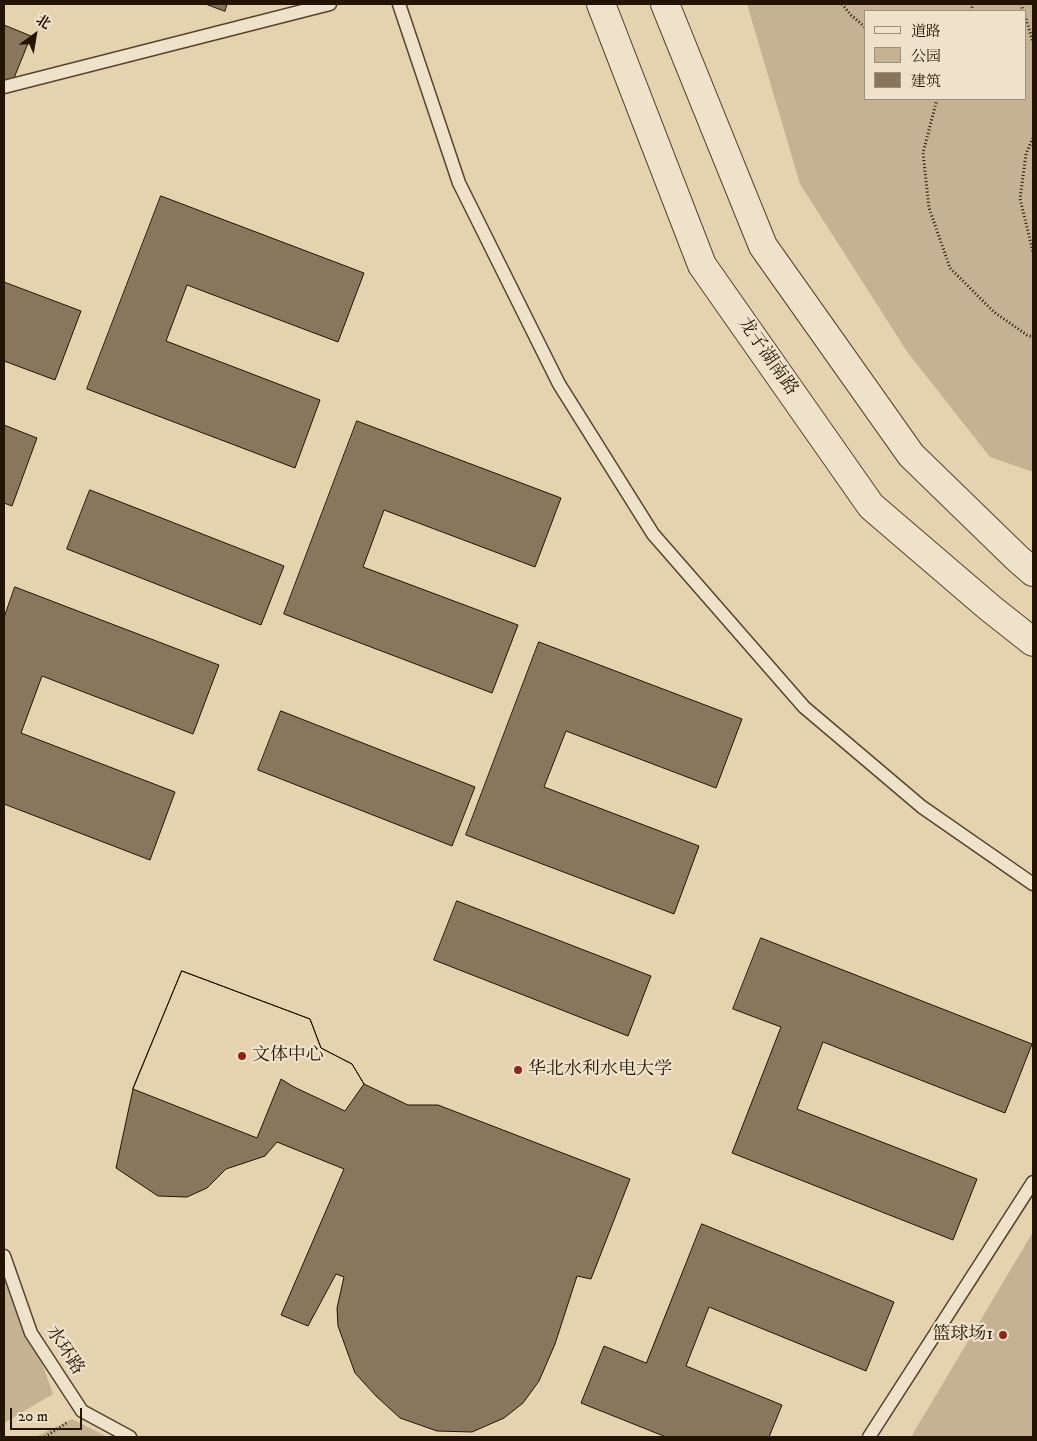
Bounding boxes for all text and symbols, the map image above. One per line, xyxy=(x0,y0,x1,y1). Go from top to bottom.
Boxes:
north arrow xyxy=(10,10,60,60)
legend xyxy=(864,10,1027,100)
text: 北 xyxy=(32,11,54,34)
text: 道路 xyxy=(911,22,941,41)
text: 公园 xyxy=(911,47,941,66)
text: 建筑 xyxy=(911,72,941,91)
street label: 龙子湖南路 xyxy=(732,314,802,400)
place label: 文体中心 xyxy=(252,1045,324,1067)
marker: 文体中心 xyxy=(236,1050,248,1062)
place label: 华北水利水电大学 xyxy=(528,1059,672,1081)
marker: 华北水利水电大学 xyxy=(512,1064,524,1076)
street label: 水环路 xyxy=(40,1322,88,1380)
place label: 篮球场1 xyxy=(932,1324,993,1346)
marker: 篮球场1 xyxy=(997,1329,1009,1341)
scale bar xyxy=(12,1398,85,1430)
text: 20 m xyxy=(18,1407,48,1426)

